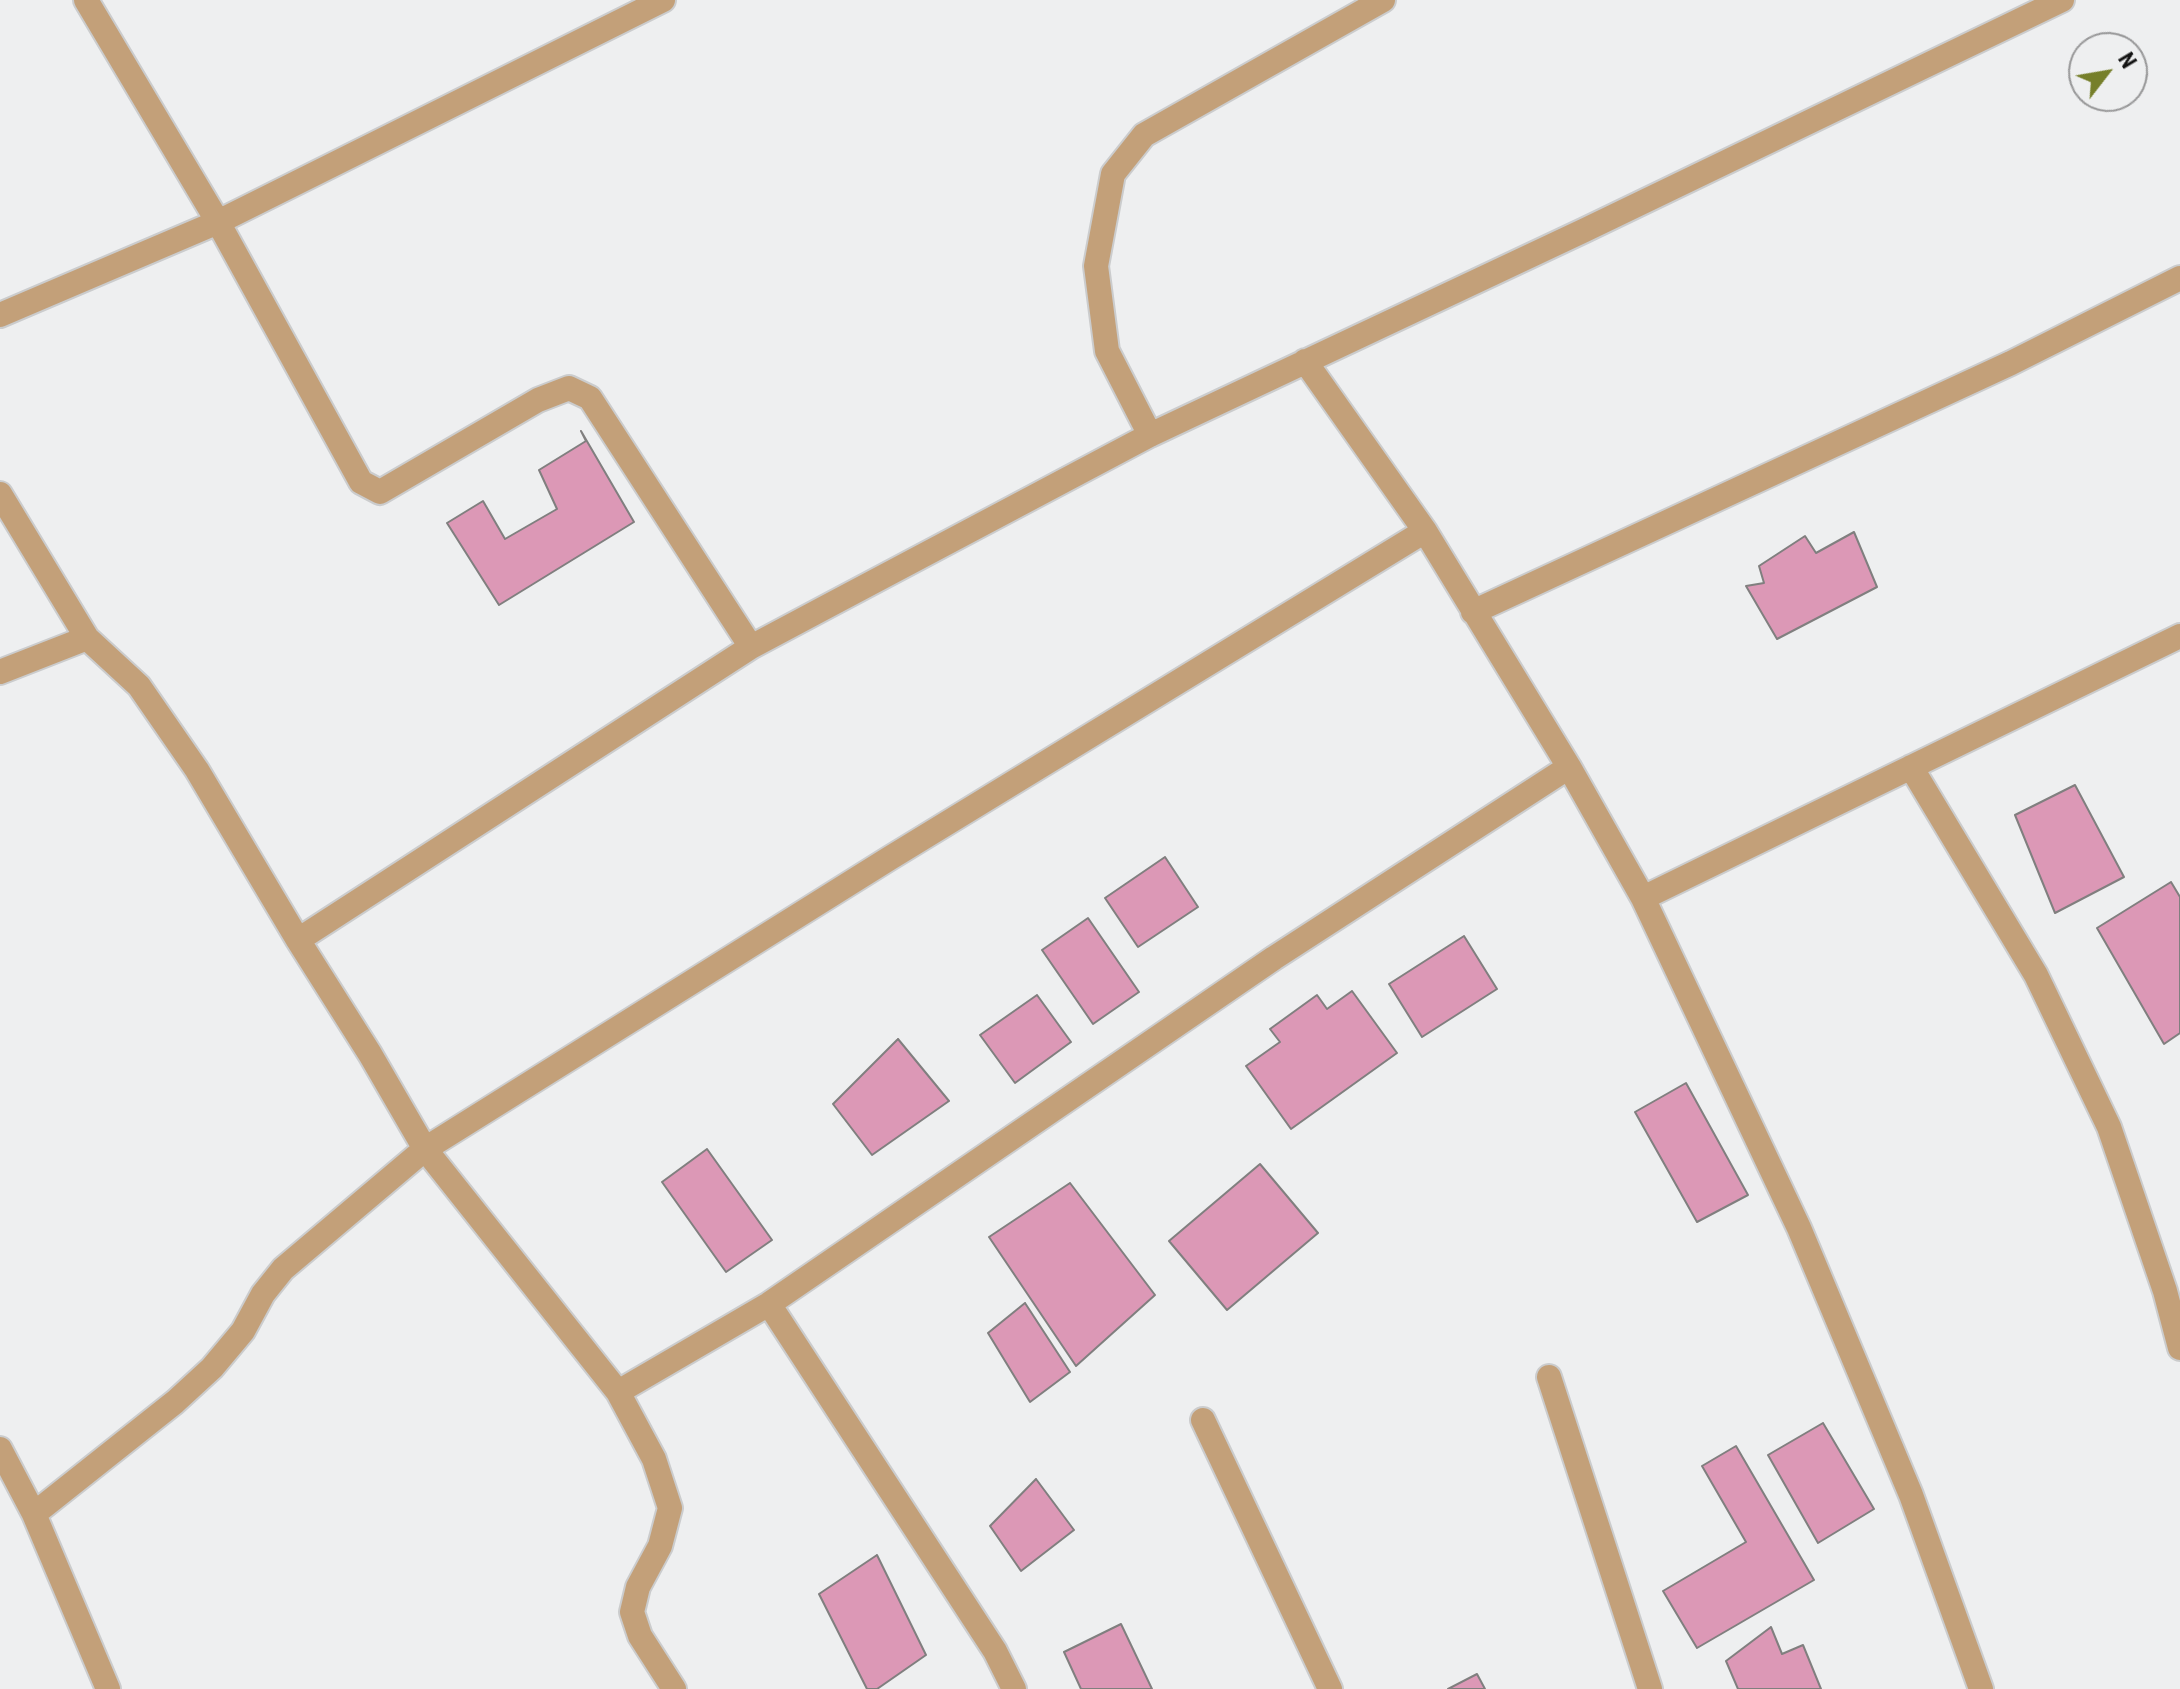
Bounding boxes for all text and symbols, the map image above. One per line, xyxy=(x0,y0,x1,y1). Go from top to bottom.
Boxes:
north arrow xyxy=(2068,32,2148,112)
text: N xyxy=(2113,48,2141,73)

